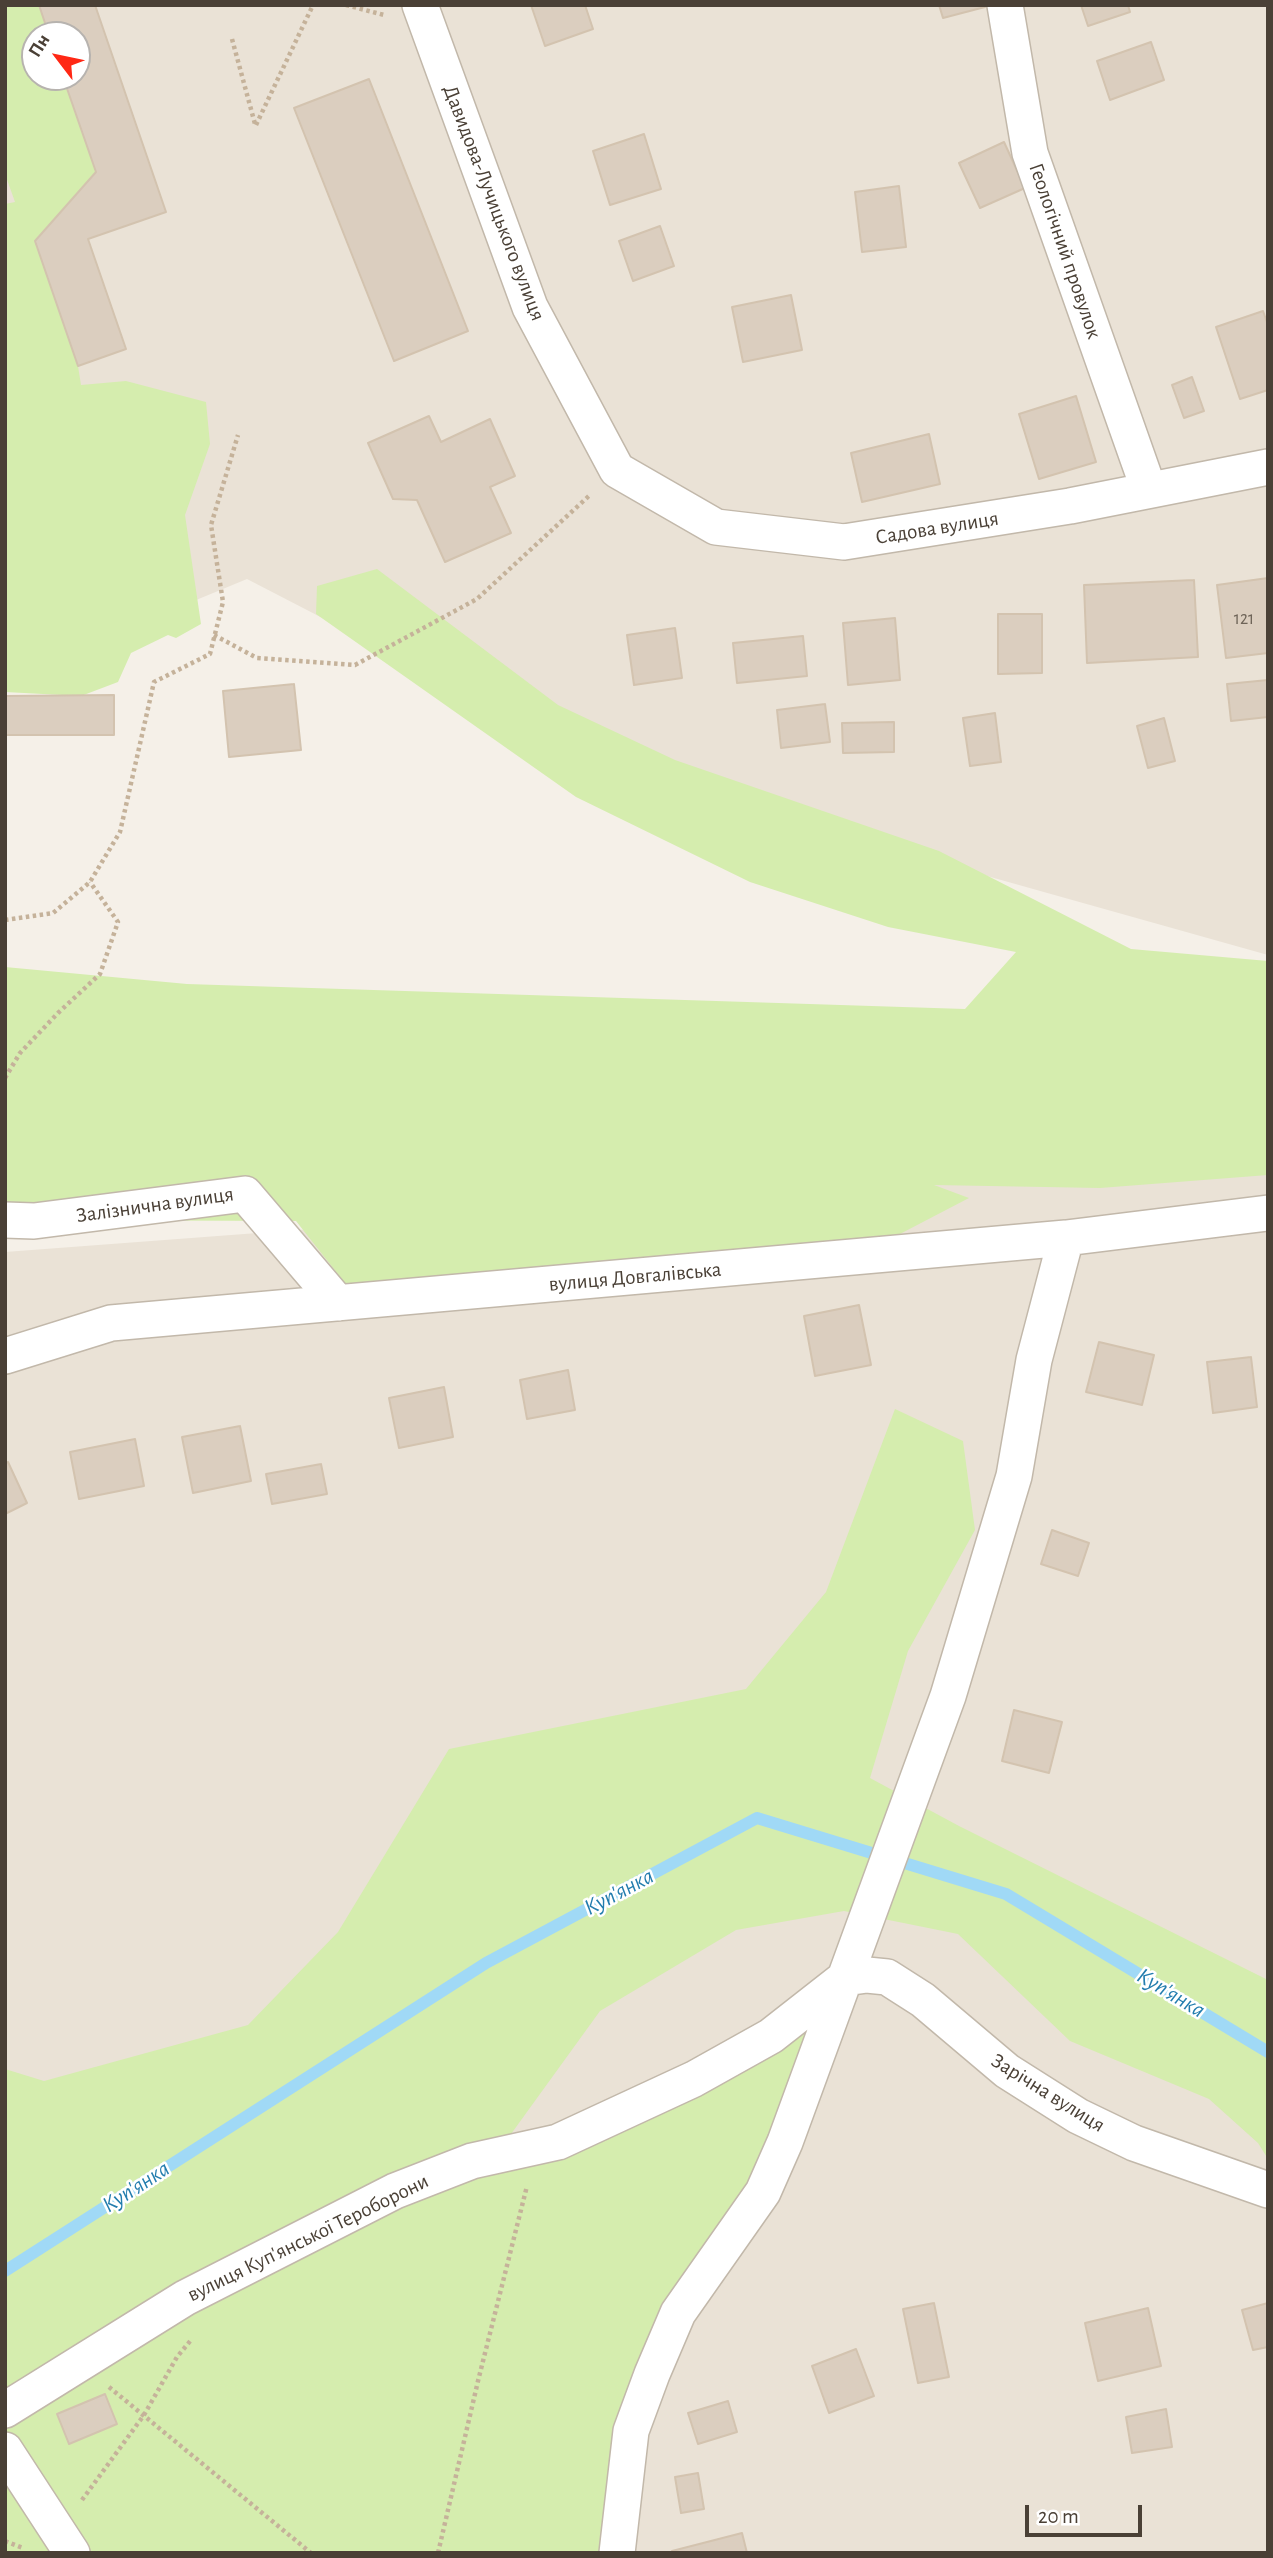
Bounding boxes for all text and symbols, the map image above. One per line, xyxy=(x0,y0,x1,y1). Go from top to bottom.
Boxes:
north arrow xyxy=(21,21,91,91)
text: Пн xyxy=(25,31,54,61)
street label: Давидова-Лучицького вулиця xyxy=(437,82,551,324)
street label: Геологічний провулок xyxy=(1023,160,1107,342)
street label: Садова вулиця xyxy=(874,506,1000,550)
house number: 121 xyxy=(1234,608,1254,630)
street label: Залізнична вулиця xyxy=(75,1181,235,1229)
street label: вулиця Довгалівська xyxy=(548,1257,722,1297)
water label: Куп'янка xyxy=(580,1862,658,1922)
water label: Куп'янка xyxy=(1132,1962,1210,2024)
street label: Зарічна вулиця xyxy=(986,2048,1110,2138)
water label: Куп'янка xyxy=(97,2155,175,2219)
street label: вулиця Куп'янської Тероборони xyxy=(183,2168,433,2308)
scale bar xyxy=(1028,2492,1145,2536)
text: 20 m xyxy=(1038,2506,1079,2527)

